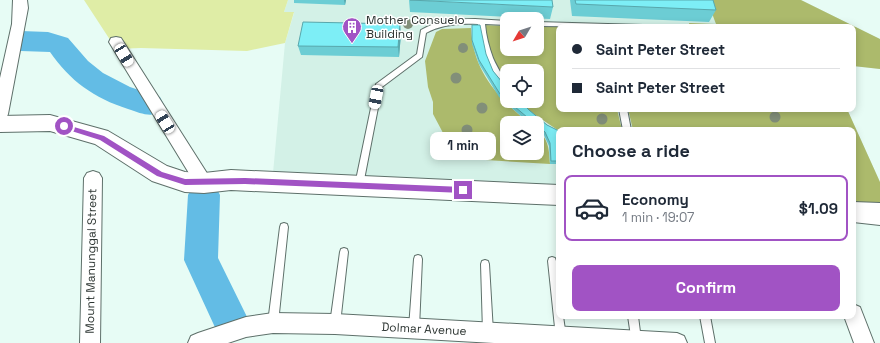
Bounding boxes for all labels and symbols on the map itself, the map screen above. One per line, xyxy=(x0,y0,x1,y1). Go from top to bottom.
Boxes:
place label: Mother Consuelo Building xyxy=(366,12,465,42)
north arrow xyxy=(500,12,544,56)
building icon: Mother Consuelo Building xyxy=(341,16,363,44)
car xyxy=(113,42,135,68)
car xyxy=(368,84,384,110)
car xyxy=(154,109,176,135)
route start xyxy=(55,117,73,135)
callout: 1 min xyxy=(430,132,496,160)
route end xyxy=(454,181,472,199)
street label: Mount Manunggal Street xyxy=(82,188,100,334)
street label: Dolmar Avenue xyxy=(381,319,467,339)

